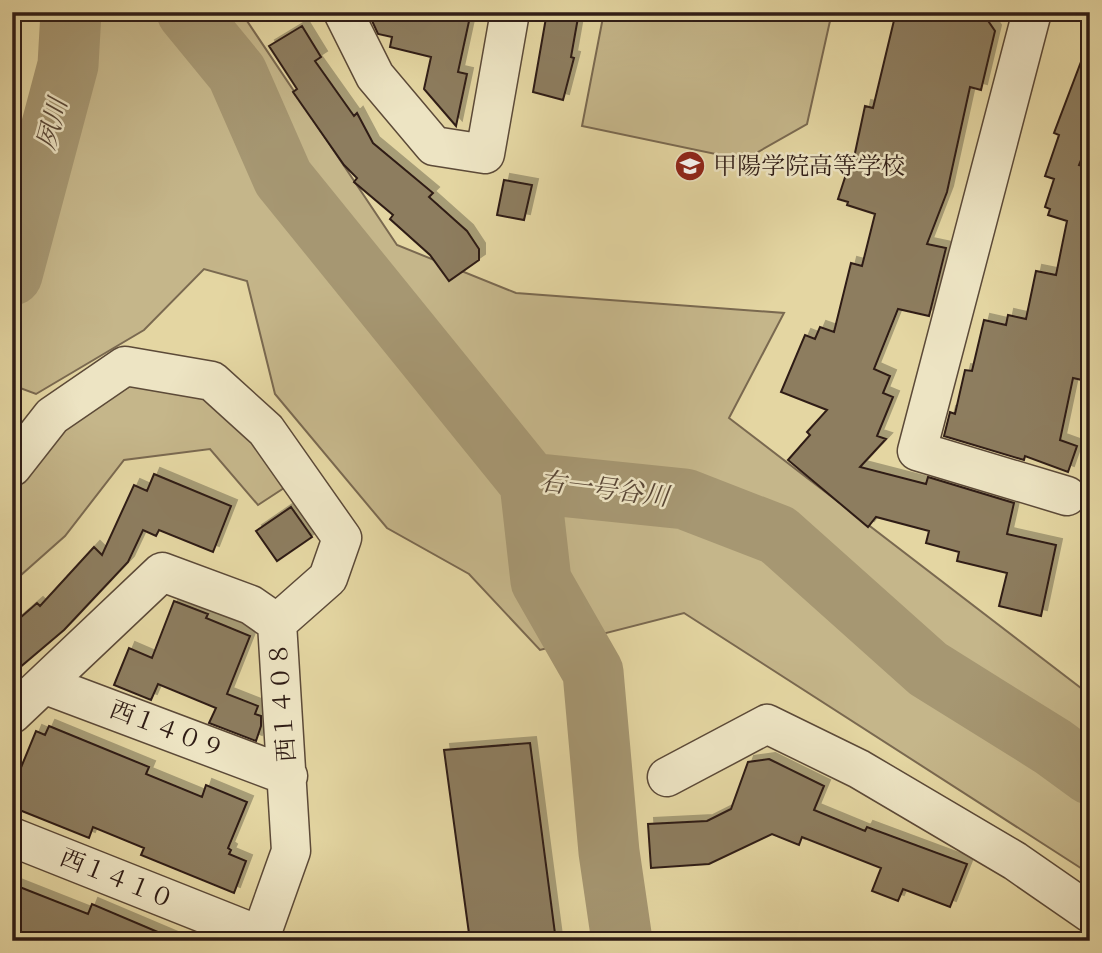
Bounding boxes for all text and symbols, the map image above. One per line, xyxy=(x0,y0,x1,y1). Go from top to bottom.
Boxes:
water label: 夙川 xyxy=(28,91,76,154)
school or university icon: 甲陽学院高等学校 xyxy=(673,149,707,183)
place label: 甲陽学院高等学校 xyxy=(713,150,905,183)
water label: 右一号谷川 xyxy=(537,464,674,515)
street label: 西１４０８ xyxy=(262,641,304,763)
street label: 西１４０９ xyxy=(105,693,229,767)
street label: 西１４１０ xyxy=(55,841,179,917)

